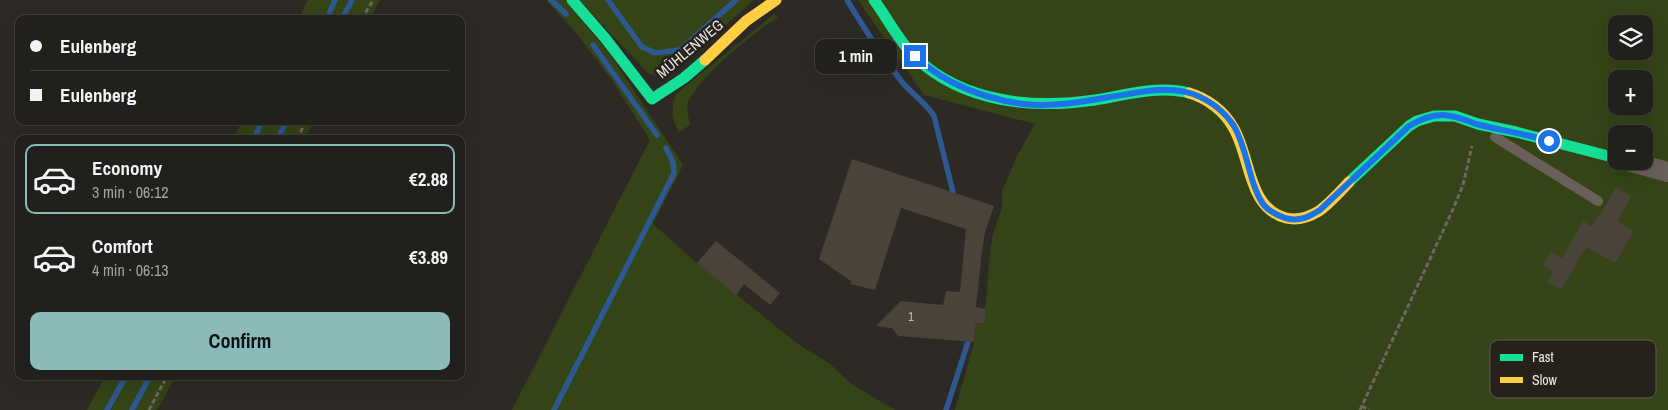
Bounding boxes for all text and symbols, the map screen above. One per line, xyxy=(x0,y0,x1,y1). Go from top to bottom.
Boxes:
street label: MÜHLENWEG xyxy=(652,14,728,83)
map controls xyxy=(1608,15,1653,170)
button: layers xyxy=(1608,15,1653,60)
text: Eulenberg xyxy=(60,33,136,59)
callout: 1 min xyxy=(815,38,898,74)
text: 1 min xyxy=(839,45,873,67)
route end xyxy=(904,45,926,67)
button: + xyxy=(1608,70,1653,115)
text: Eulenberg xyxy=(60,82,136,108)
button: − xyxy=(1608,125,1653,170)
route start xyxy=(1538,130,1560,152)
text: Economy xyxy=(92,155,162,181)
icon: car xyxy=(32,157,77,202)
text: €2.88 xyxy=(409,166,448,192)
text: 3 min · 06:12 xyxy=(92,181,169,203)
text: Comfort xyxy=(92,233,153,259)
icon: car xyxy=(32,235,77,280)
text: €3.89 xyxy=(409,244,448,270)
text: 4 min · 06:13 xyxy=(92,259,169,281)
house number: 1 xyxy=(908,309,914,325)
button: Confirm xyxy=(30,312,450,370)
legend xyxy=(1490,340,1656,398)
text: Fast xyxy=(1532,348,1554,366)
text: Slow xyxy=(1532,371,1558,389)

